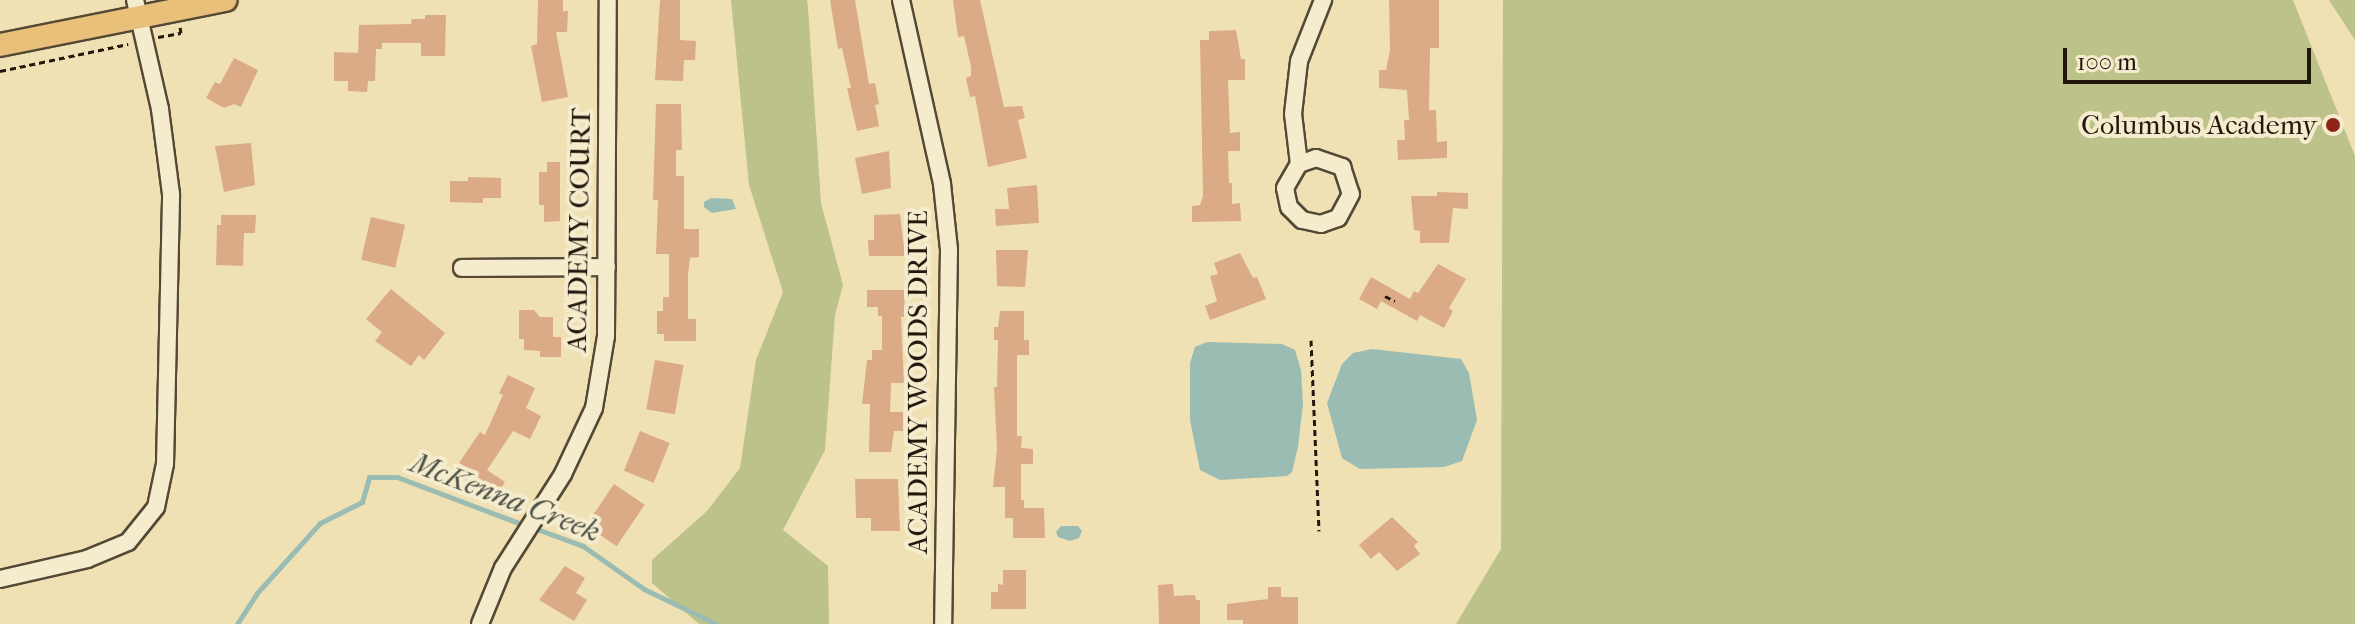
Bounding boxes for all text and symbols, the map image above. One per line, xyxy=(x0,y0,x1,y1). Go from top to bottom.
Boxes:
scale bar xyxy=(2067,32,2315,82)
text: 100 m xyxy=(2077,48,2137,76)
street label: ACADEMY COURT xyxy=(560,108,598,352)
place label: Columbus Academy xyxy=(2081,108,2317,142)
marker: Columbus Academy xyxy=(2324,116,2342,134)
street label: ACADEMY WOODS DRIVE xyxy=(901,210,935,554)
water label: McKenna Creek xyxy=(405,445,605,551)

